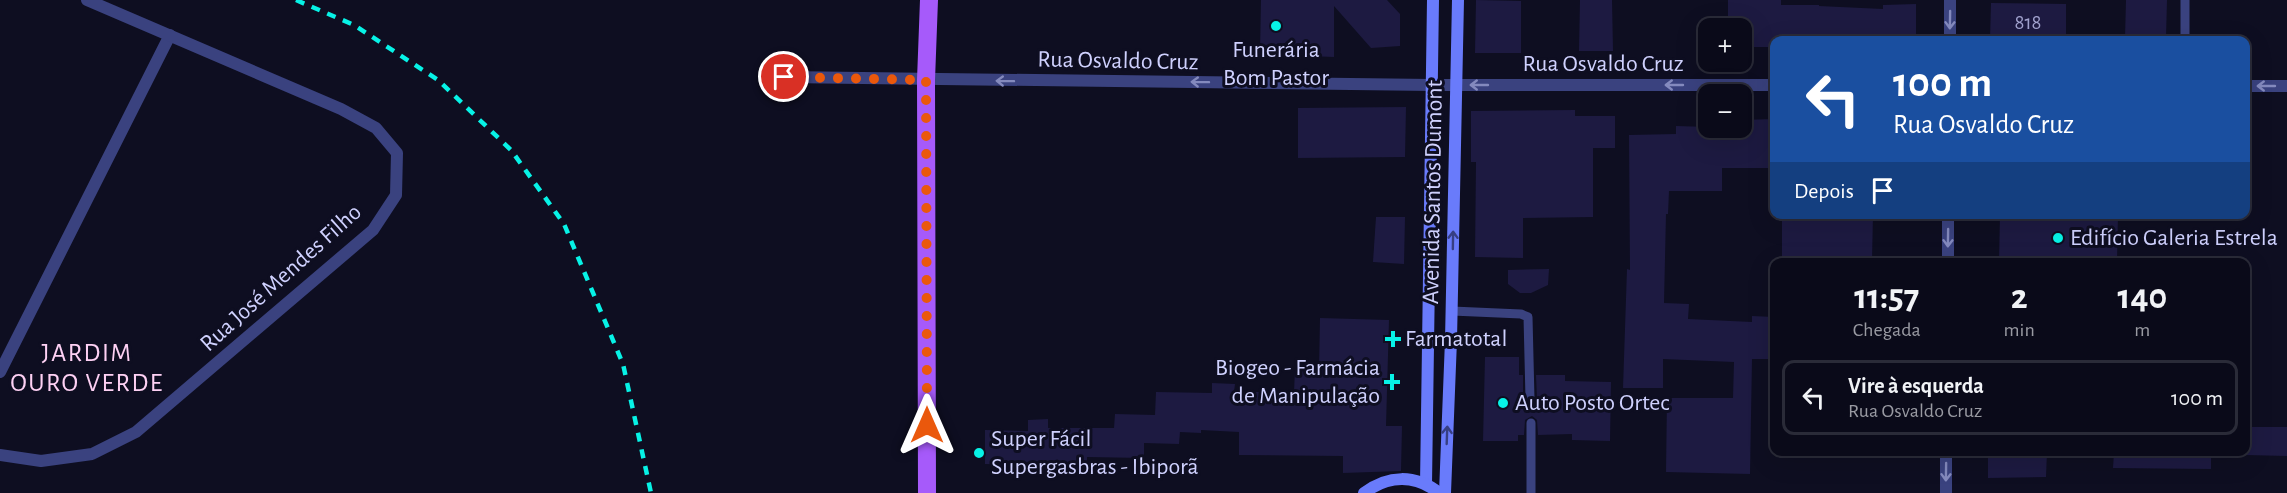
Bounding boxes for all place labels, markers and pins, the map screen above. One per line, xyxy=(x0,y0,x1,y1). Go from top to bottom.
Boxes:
marker: Funerária Bom Pastor xyxy=(1269,19,1283,33)
place label: Funerária Bom Pastor xyxy=(1223,38,1329,90)
pin xyxy=(758,51,809,102)
place label: Edifício Galeria Estrela xyxy=(2070,226,2278,250)
marker: Edifício Galeria Estrela xyxy=(2051,231,2065,245)
place label: Farmatotal xyxy=(1405,327,1507,351)
marker: Farmatotal xyxy=(1386,332,1400,346)
place label: Biogeo - Farmácia de Manipulação xyxy=(1215,356,1380,408)
marker: Biogeo - Farmácia de Manipulação xyxy=(1385,375,1399,389)
place label: Auto Posto Ortec xyxy=(1515,391,1670,415)
marker: Auto Posto Ortec xyxy=(1496,396,1510,410)
place label: Super Fácil Supergasbras - Ibiporã xyxy=(991,427,1199,479)
marker: Super Fácil Supergasbras - Ibiporã xyxy=(972,446,986,460)

